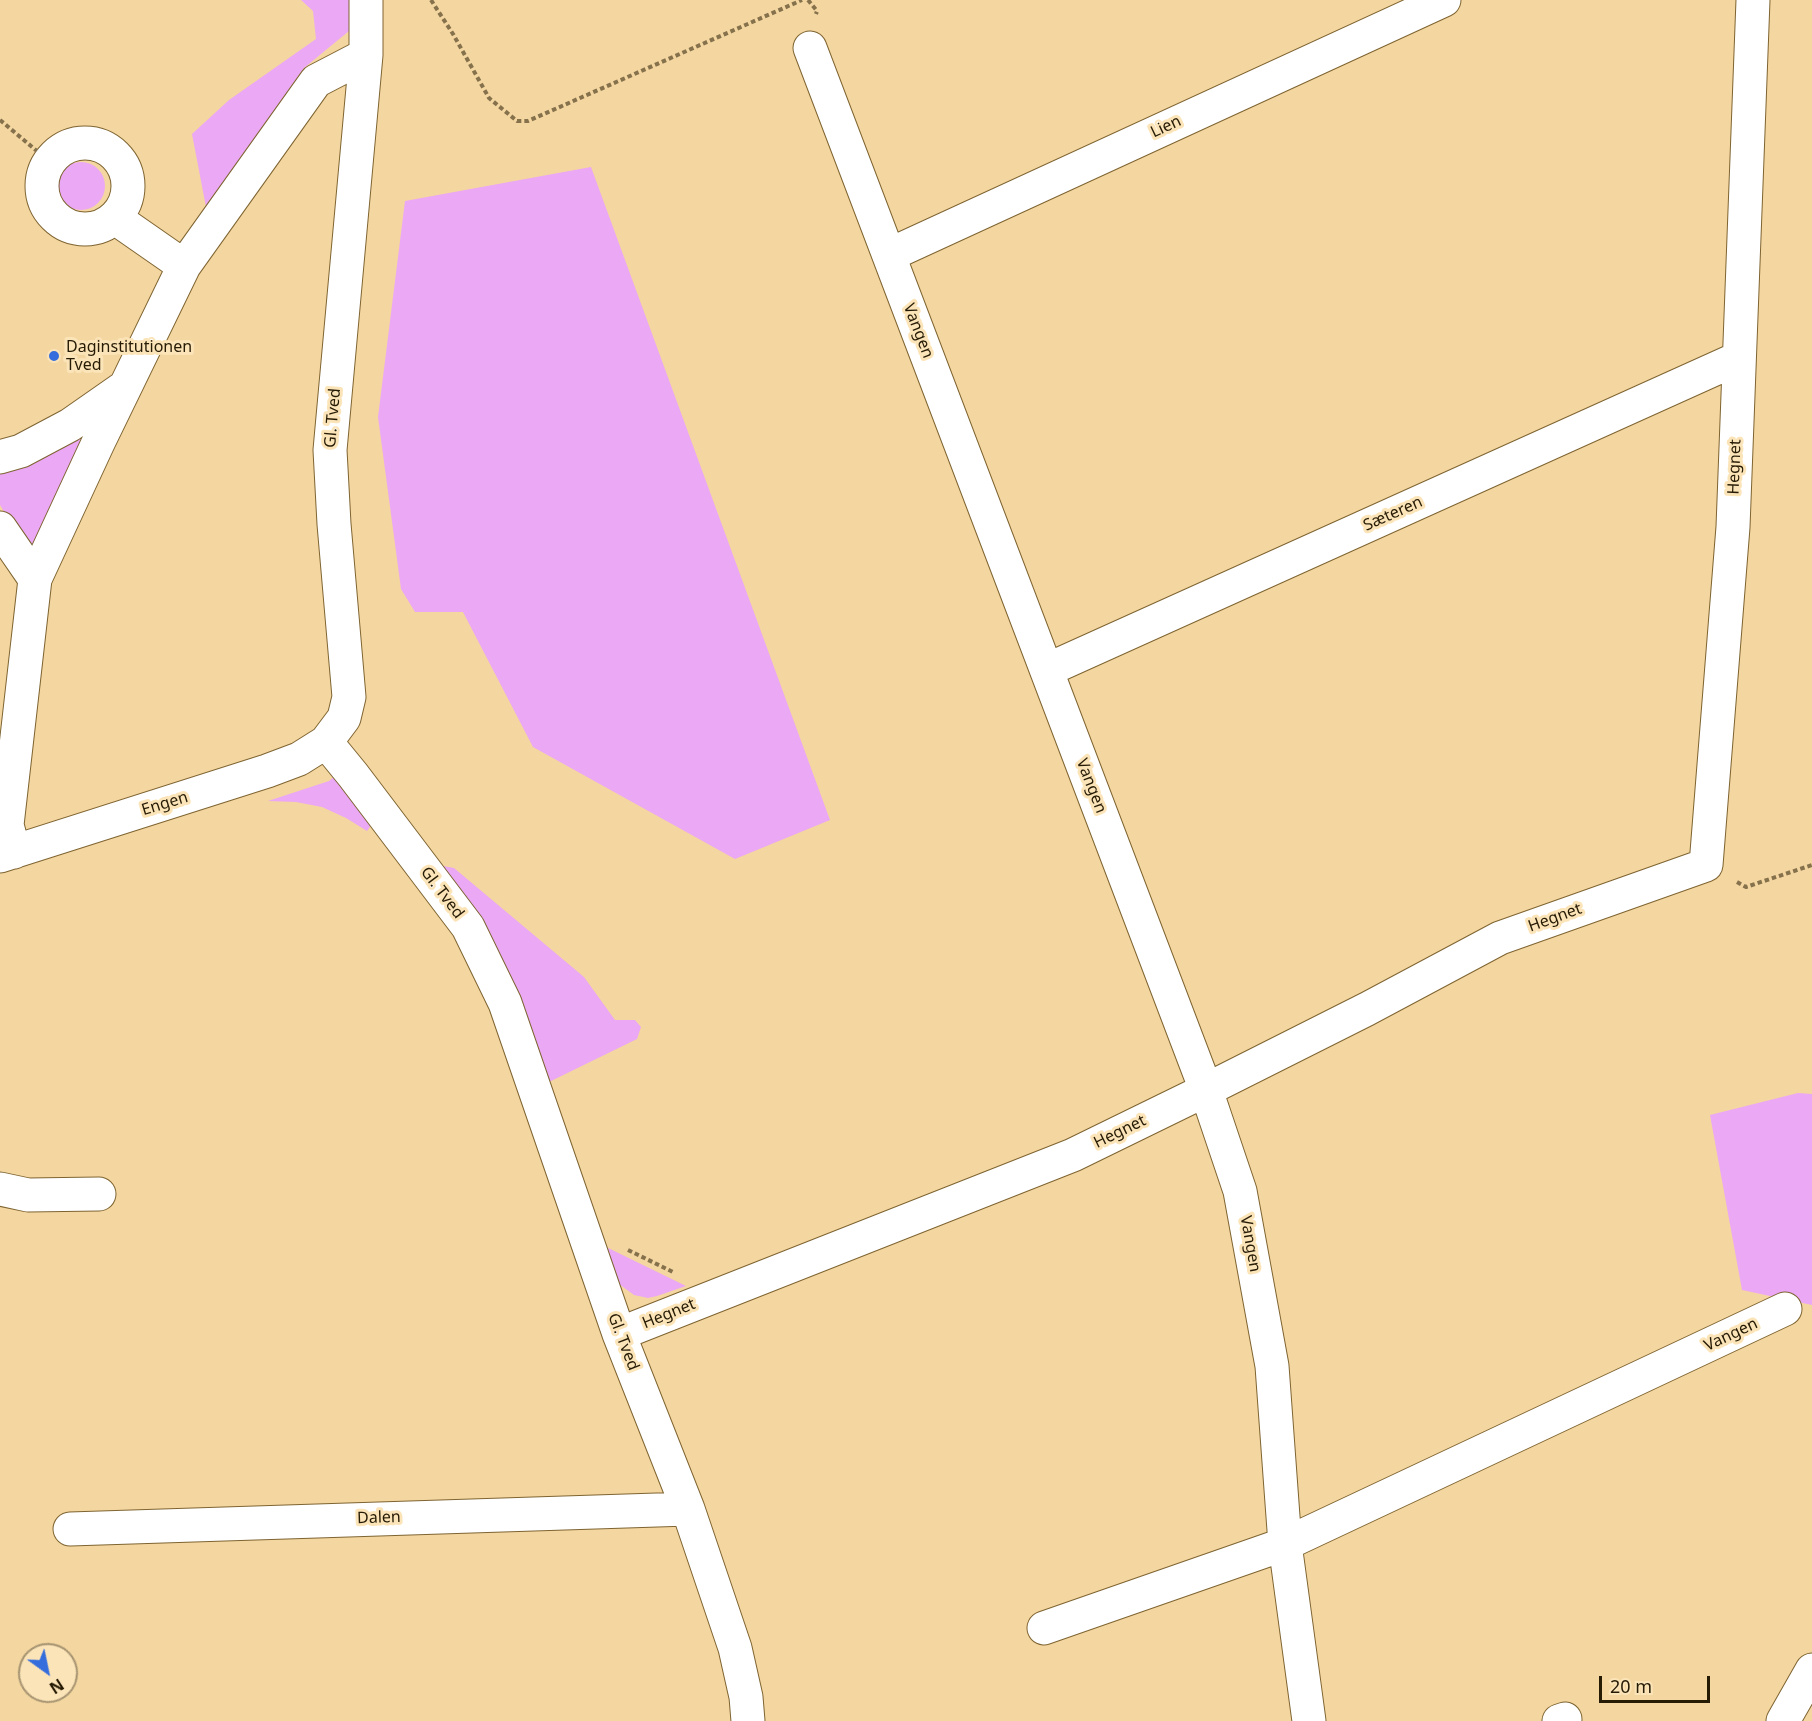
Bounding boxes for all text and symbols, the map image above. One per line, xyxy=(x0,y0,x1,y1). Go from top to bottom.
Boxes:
street label: Lien xyxy=(1148,112,1184,142)
street label: Vangen xyxy=(899,301,937,361)
place label: Daginstitutionen Tved xyxy=(66,337,192,375)
marker: Daginstitutionen Tved xyxy=(47,349,61,363)
street label: Gl. Tved xyxy=(321,387,345,449)
street label: Hegnet xyxy=(1724,439,1746,495)
street label: Sæteren xyxy=(1360,492,1426,536)
street label: Vangen xyxy=(1072,756,1110,816)
street label: Engen xyxy=(139,788,191,820)
street label: Gl. Tved xyxy=(416,863,468,923)
street label: Hegnet xyxy=(1526,900,1584,936)
street label: Hegnet xyxy=(1091,1111,1149,1153)
street label: Vangen xyxy=(1236,1214,1264,1274)
street label: Hegnet xyxy=(640,1295,698,1333)
street label: Gl. Tved xyxy=(603,1311,643,1373)
street label: Vangen xyxy=(1701,1314,1761,1356)
street label: Dalen xyxy=(357,1508,401,1528)
north arrow xyxy=(18,1643,78,1703)
scale bar xyxy=(1602,1664,1713,1702)
text: N xyxy=(45,1674,68,1699)
text: 20 m xyxy=(1610,1674,1652,1698)

